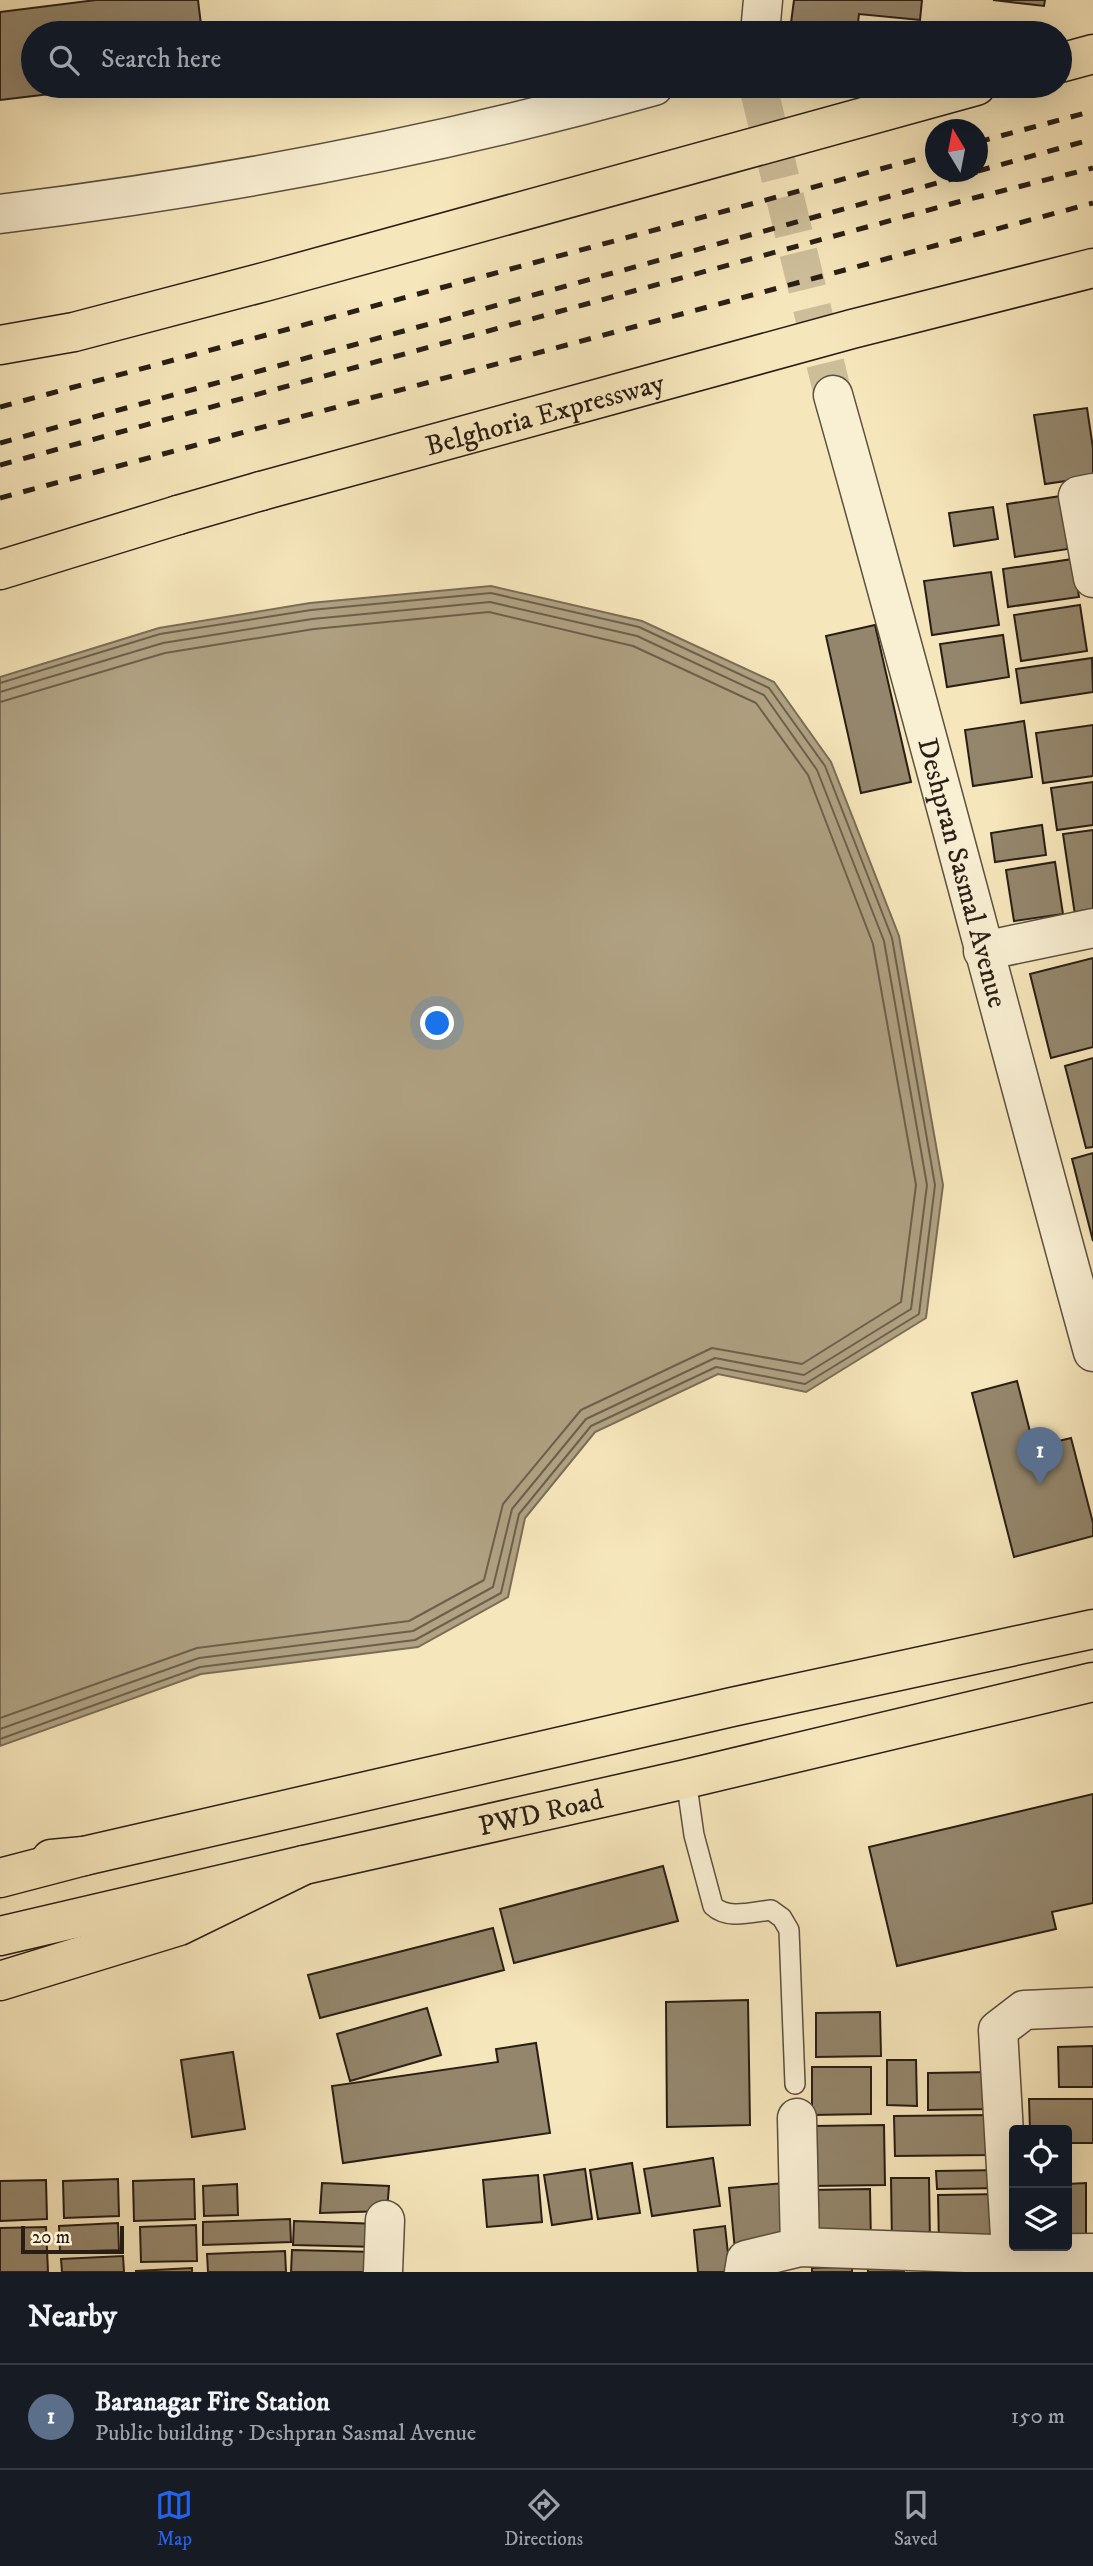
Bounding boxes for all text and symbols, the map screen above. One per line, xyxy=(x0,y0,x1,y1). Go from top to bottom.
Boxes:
search box xyxy=(21,21,1072,98)
icon: search xyxy=(45,41,83,79)
text: Search here xyxy=(101,43,221,76)
north arrow xyxy=(925,119,988,182)
street label: Belghoria Expressway xyxy=(422,365,669,464)
street label: Deshpran Sasmal Avenue xyxy=(909,734,1015,1011)
your location xyxy=(420,1006,454,1040)
pin: 1 xyxy=(1017,1427,1063,1485)
street label: PWD Road xyxy=(475,1782,607,1844)
map controls xyxy=(1009,2125,1072,2251)
button: locate xyxy=(1009,2125,1072,2188)
button: layers xyxy=(1009,2188,1072,2251)
scale bar xyxy=(21,2223,124,2255)
text: 20 m xyxy=(32,2226,70,2249)
text: Nearby xyxy=(28,2299,117,2336)
text: Baranagar Fire Station xyxy=(95,2386,330,2419)
text: 1 xyxy=(47,2402,55,2431)
text: 150 m xyxy=(1011,2402,1065,2431)
text: Public building · Deshpran Sasmal Avenue xyxy=(95,2419,476,2448)
tab: Map xyxy=(155,2486,193,2551)
tab: Directions xyxy=(504,2486,583,2551)
tab: Saved xyxy=(894,2486,938,2551)

